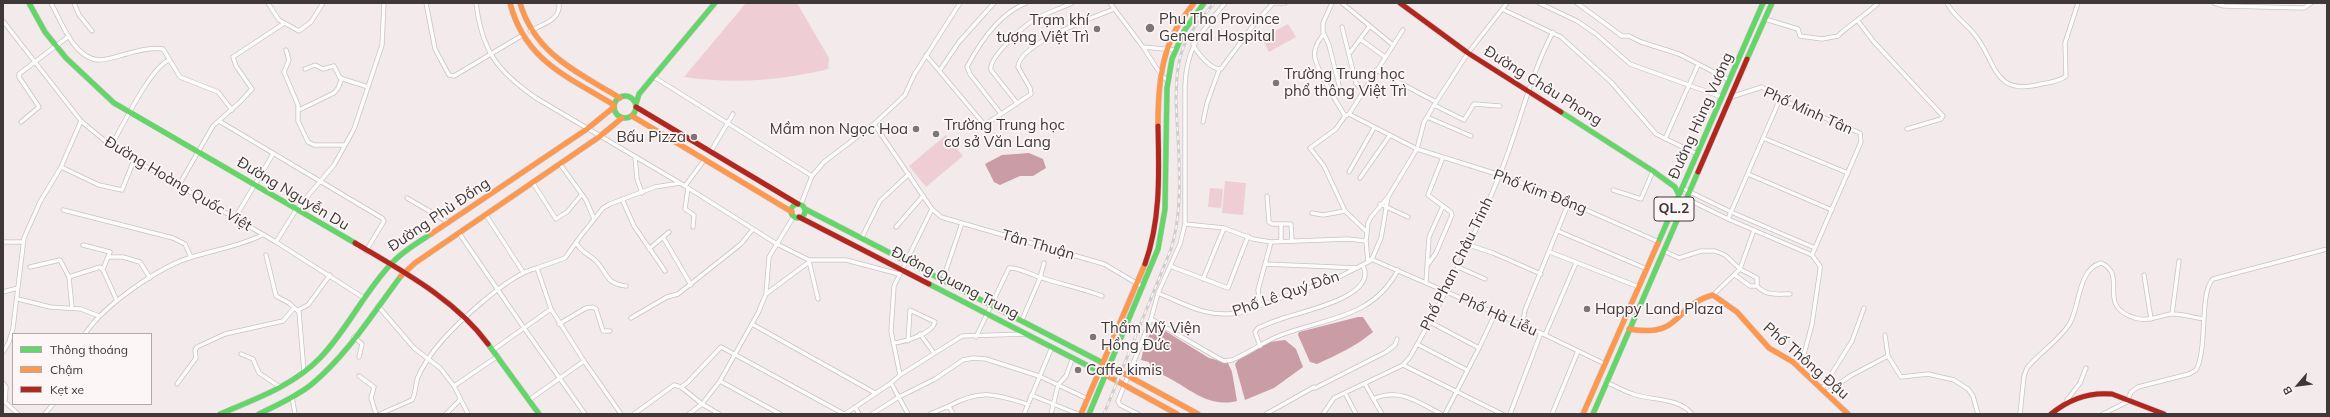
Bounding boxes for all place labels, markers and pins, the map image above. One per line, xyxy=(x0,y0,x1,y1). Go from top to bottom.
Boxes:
place label: Phu Tho Province General Hospital xyxy=(1159,10,1280,45)
place label: Trạm khí tượng Việt Trì xyxy=(996,11,1089,46)
marker: Phu Tho Province General Hospital xyxy=(1144,22,1156,34)
marker: Trạm khí tượng Việt Trì xyxy=(1092,24,1102,34)
place label: Trường Trung học phổ thông Việt Trì xyxy=(1284,65,1407,100)
marker: Trường Trung học phổ thông Việt Trì xyxy=(1271,78,1281,88)
place label: Trường Trung học cơ sở Văn Lang xyxy=(944,116,1065,151)
place label: Mầm non Ngọc Hoa xyxy=(770,120,908,138)
marker: Mầm non Ngọc Hoa xyxy=(911,124,921,134)
place label: Bấu Pizza xyxy=(616,128,686,146)
marker: Trường Trung học cơ sở Văn Lang xyxy=(931,129,941,139)
marker: Bấu Pizza xyxy=(689,132,699,142)
place label: Happy Land Plaza xyxy=(1595,300,1723,318)
marker: Happy Land Plaza xyxy=(1582,304,1592,314)
place label: Thẩm Mỹ Viện Hồng Đức xyxy=(1101,319,1201,354)
marker: Thẩm Mỹ Viện Hồng Đức xyxy=(1088,332,1098,342)
place label: Caffe kimis xyxy=(1086,361,1162,379)
marker: Caffe kimis xyxy=(1073,365,1083,375)

